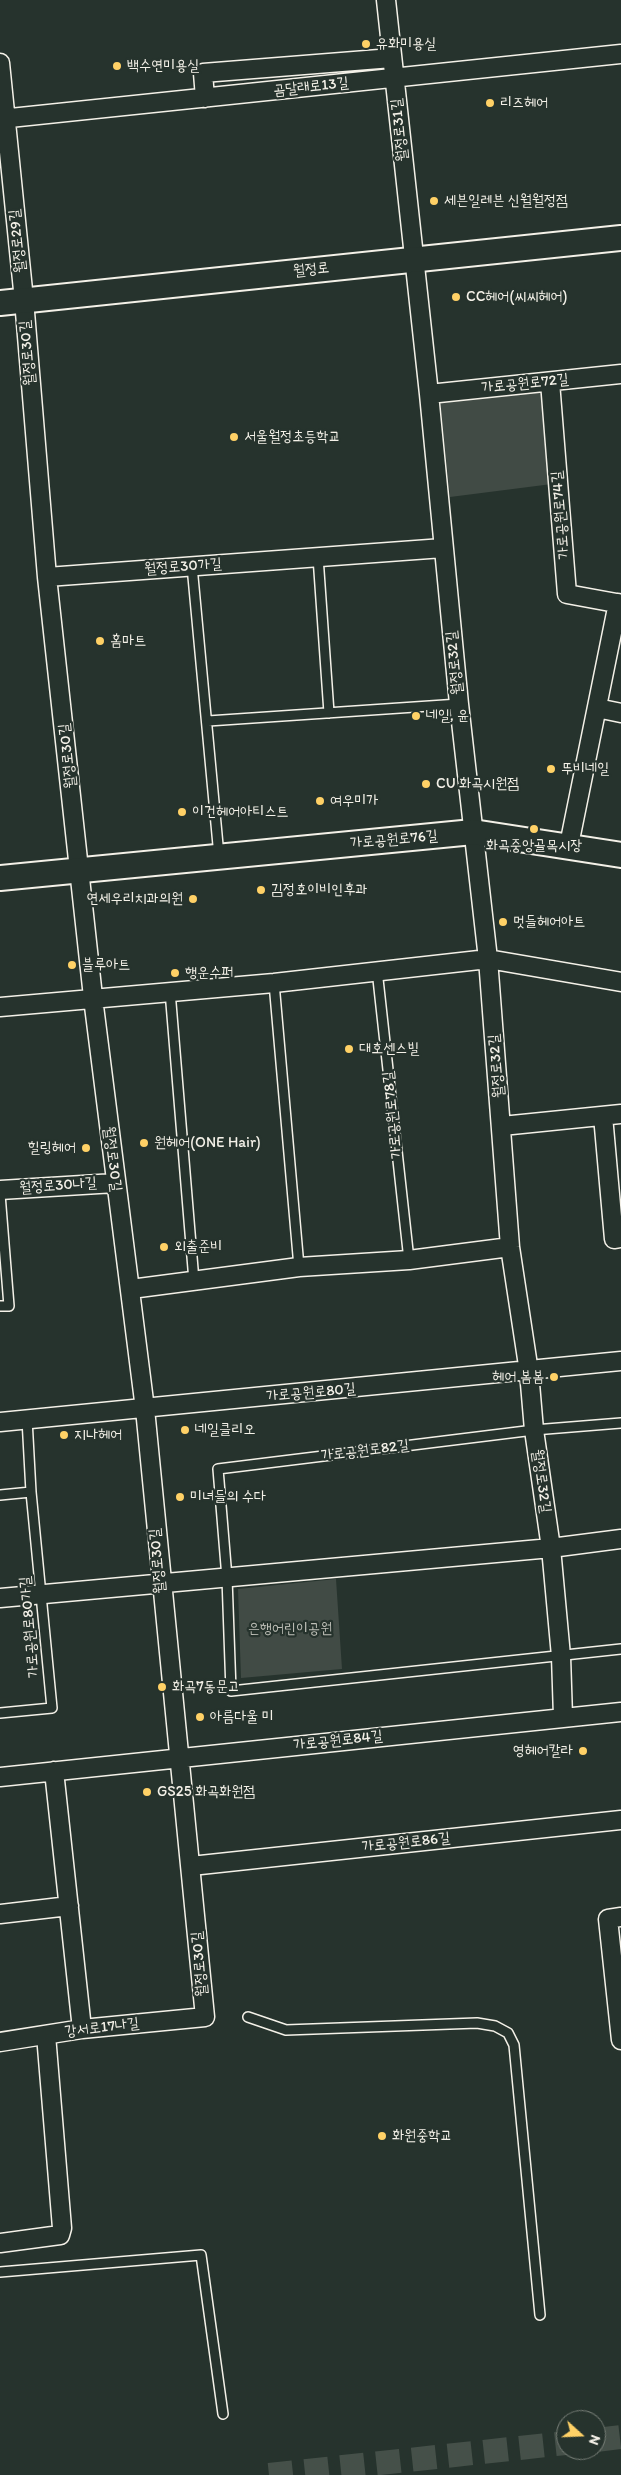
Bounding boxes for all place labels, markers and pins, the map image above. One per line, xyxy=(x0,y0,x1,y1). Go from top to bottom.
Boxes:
place label: 유화미용실 xyxy=(376,35,436,53)
marker: 유화미용실 xyxy=(360,38,372,50)
place label: 백수연미용실 xyxy=(127,57,199,75)
marker: 백수연미용실 xyxy=(111,60,123,72)
place label: 리즈헤어 xyxy=(500,94,548,112)
marker: 리즈헤어 xyxy=(484,97,496,109)
place label: 세븐일레븐 신월월정점 xyxy=(444,192,568,210)
marker: 세븐일레븐 신월월정점 xyxy=(428,195,440,207)
place label: CC헤어(씨씨헤어) xyxy=(466,288,567,306)
marker: CC헤어(씨씨헤어) xyxy=(450,291,462,303)
place label: 서울월정초등학교 xyxy=(244,428,341,446)
marker: 서울월정초등학교 xyxy=(228,431,240,443)
place label: 홈마트 xyxy=(110,632,146,650)
marker: 홈마트 xyxy=(94,635,106,647)
place label: 네일, 윤 xyxy=(426,707,469,725)
marker: 네일, 윤 xyxy=(410,710,422,722)
place label: 뚜비네일 xyxy=(561,760,609,778)
marker: 뚜비네일 xyxy=(545,763,557,775)
place label: CU 화곡시원점 xyxy=(436,775,519,793)
marker: CU 화곡시원점 xyxy=(420,778,432,790)
place label: 여우미가 xyxy=(330,792,378,810)
marker: 여우미가 xyxy=(314,795,326,807)
place label: 이건헤어아티스트 xyxy=(192,803,289,821)
marker: 이건헤어아티스트 xyxy=(176,806,188,818)
marker: 화곡중앙골목시장 xyxy=(528,823,540,835)
place label: 화곡중앙골목시장 xyxy=(486,837,582,855)
place label: 김정호이비인후과 xyxy=(271,881,368,899)
marker: 김정호이비인후과 xyxy=(255,884,267,896)
place label: 연세우리치과의원 xyxy=(86,890,183,908)
marker: 연세우리치과의원 xyxy=(187,893,199,905)
place label: 멋들헤어아트 xyxy=(513,913,585,931)
marker: 멋들헤어아트 xyxy=(497,916,509,928)
place label: 블루아트 xyxy=(82,956,130,974)
marker: 블루아트 xyxy=(66,959,78,971)
place label: 행운수퍼 xyxy=(185,964,233,982)
marker: 행운수퍼 xyxy=(169,967,181,979)
place label: 대호센스빌 xyxy=(359,1040,419,1058)
marker: 대호센스빌 xyxy=(343,1043,355,1055)
place label: 원헤어(ONE Hair) xyxy=(154,1134,261,1152)
marker: 원헤어(ONE Hair) xyxy=(138,1137,150,1149)
place label: 힐링헤어 xyxy=(28,1139,76,1157)
marker: 힐링헤어 xyxy=(80,1142,92,1154)
place label: 외출준비 xyxy=(174,1238,222,1256)
marker: 외출준비 xyxy=(158,1241,170,1253)
place label: 헤어 봄봄 xyxy=(492,1368,544,1386)
marker: 헤어 봄봄 xyxy=(548,1371,560,1383)
place label: 네일클리오 xyxy=(195,1421,255,1439)
marker: 네일클리오 xyxy=(179,1424,191,1436)
place label: 지나헤어 xyxy=(74,1426,122,1444)
marker: 지나헤어 xyxy=(58,1429,70,1441)
place label: 미녀들의 수다 xyxy=(190,1488,266,1506)
marker: 미녀들의 수다 xyxy=(174,1491,186,1503)
place label: 화곡7동문고 xyxy=(172,1678,240,1696)
marker: 화곡7동문고 xyxy=(156,1681,168,1693)
place label: 아름다울 미 xyxy=(210,1708,274,1726)
marker: 아름다울 미 xyxy=(194,1711,206,1723)
place label: 영헤어칼라 xyxy=(513,1742,573,1760)
marker: 영헤어칼라 xyxy=(577,1745,589,1757)
place label: GS25 화곡화원점 xyxy=(157,1783,255,1801)
marker: GS25 화곡화원점 xyxy=(141,1786,153,1798)
place label: 화원중학교 xyxy=(392,2127,452,2145)
marker: 화원중학교 xyxy=(376,2130,388,2142)

